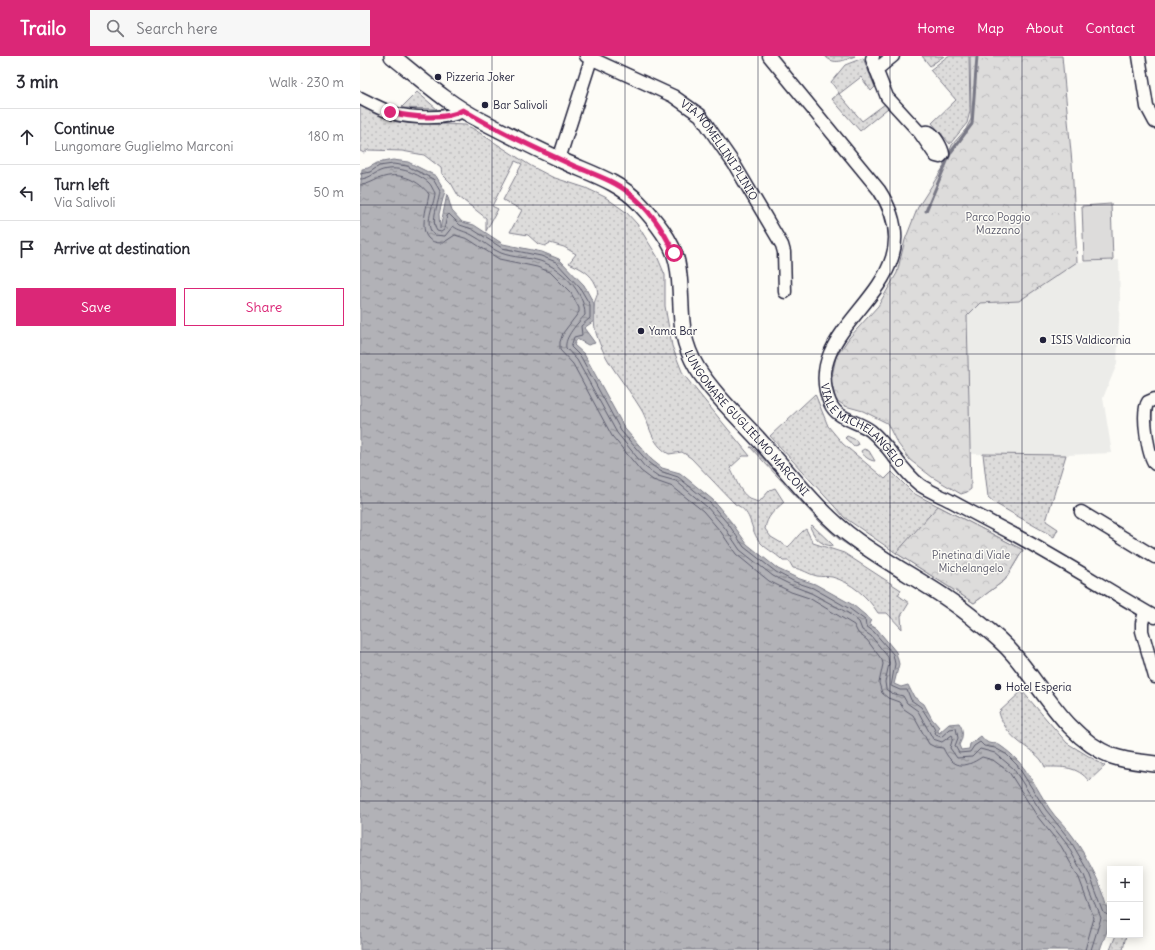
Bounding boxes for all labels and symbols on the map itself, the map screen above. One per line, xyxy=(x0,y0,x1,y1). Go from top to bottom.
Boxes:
place label: Pizzeria Joker xyxy=(446,70,515,84)
marker: Pizzeria Joker xyxy=(433,72,443,82)
street label: VIA NOMELLINI PLINIO xyxy=(678,97,761,203)
place label: Bar Salivoli xyxy=(493,98,547,112)
marker: Bar Salivoli xyxy=(480,100,490,110)
route end xyxy=(381,103,399,121)
park label: Parco Poggio Mazzano xyxy=(966,210,1030,237)
route start xyxy=(665,244,683,262)
place label: Yama Bar xyxy=(649,324,698,338)
marker: Yama Bar xyxy=(636,326,646,336)
place label: ISIS Valdicornia xyxy=(1051,333,1131,347)
marker: ISIS Valdicornia xyxy=(1038,335,1048,345)
street label: LUNGOMARE GUGLIELMO MARCONI xyxy=(682,348,812,499)
street label: VIALE MICHELANGELO xyxy=(818,382,907,471)
park label: Pinetina di Viale Michelangelo xyxy=(932,548,1010,575)
place label: Hotel Esperia xyxy=(1006,680,1072,694)
marker: Hotel Esperia xyxy=(993,682,1003,692)

